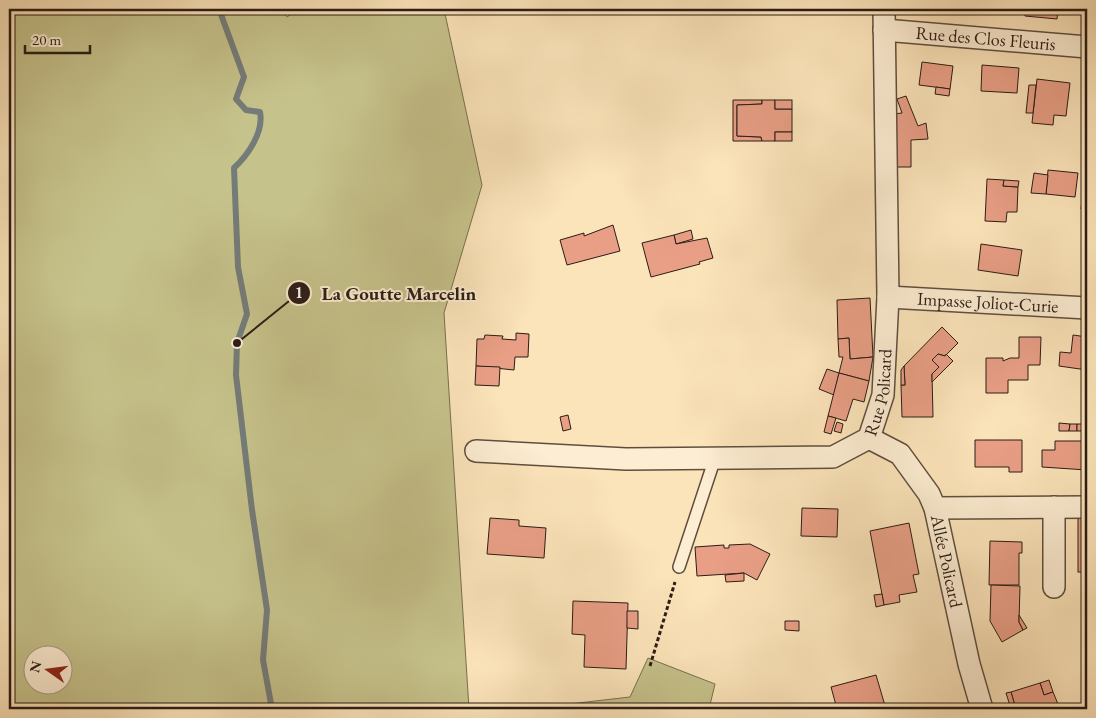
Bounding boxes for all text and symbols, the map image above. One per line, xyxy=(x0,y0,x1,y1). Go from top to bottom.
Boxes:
street label: Rue des Clos Fleuris xyxy=(915,21,1057,55)
scale bar xyxy=(25,22,90,54)
text: 20 m xyxy=(32,30,61,49)
callout: La Goutte Marcelin xyxy=(286,276,486,310)
text: La Goutte Marcelin xyxy=(322,281,477,306)
text: 1 xyxy=(295,283,303,302)
street label: Impasse Joliot-Curie xyxy=(917,287,1059,317)
street label: Rue Policard xyxy=(858,347,896,439)
street label: Allée Policard xyxy=(926,512,969,611)
north arrow xyxy=(22,646,72,696)
text: N xyxy=(25,659,46,675)

